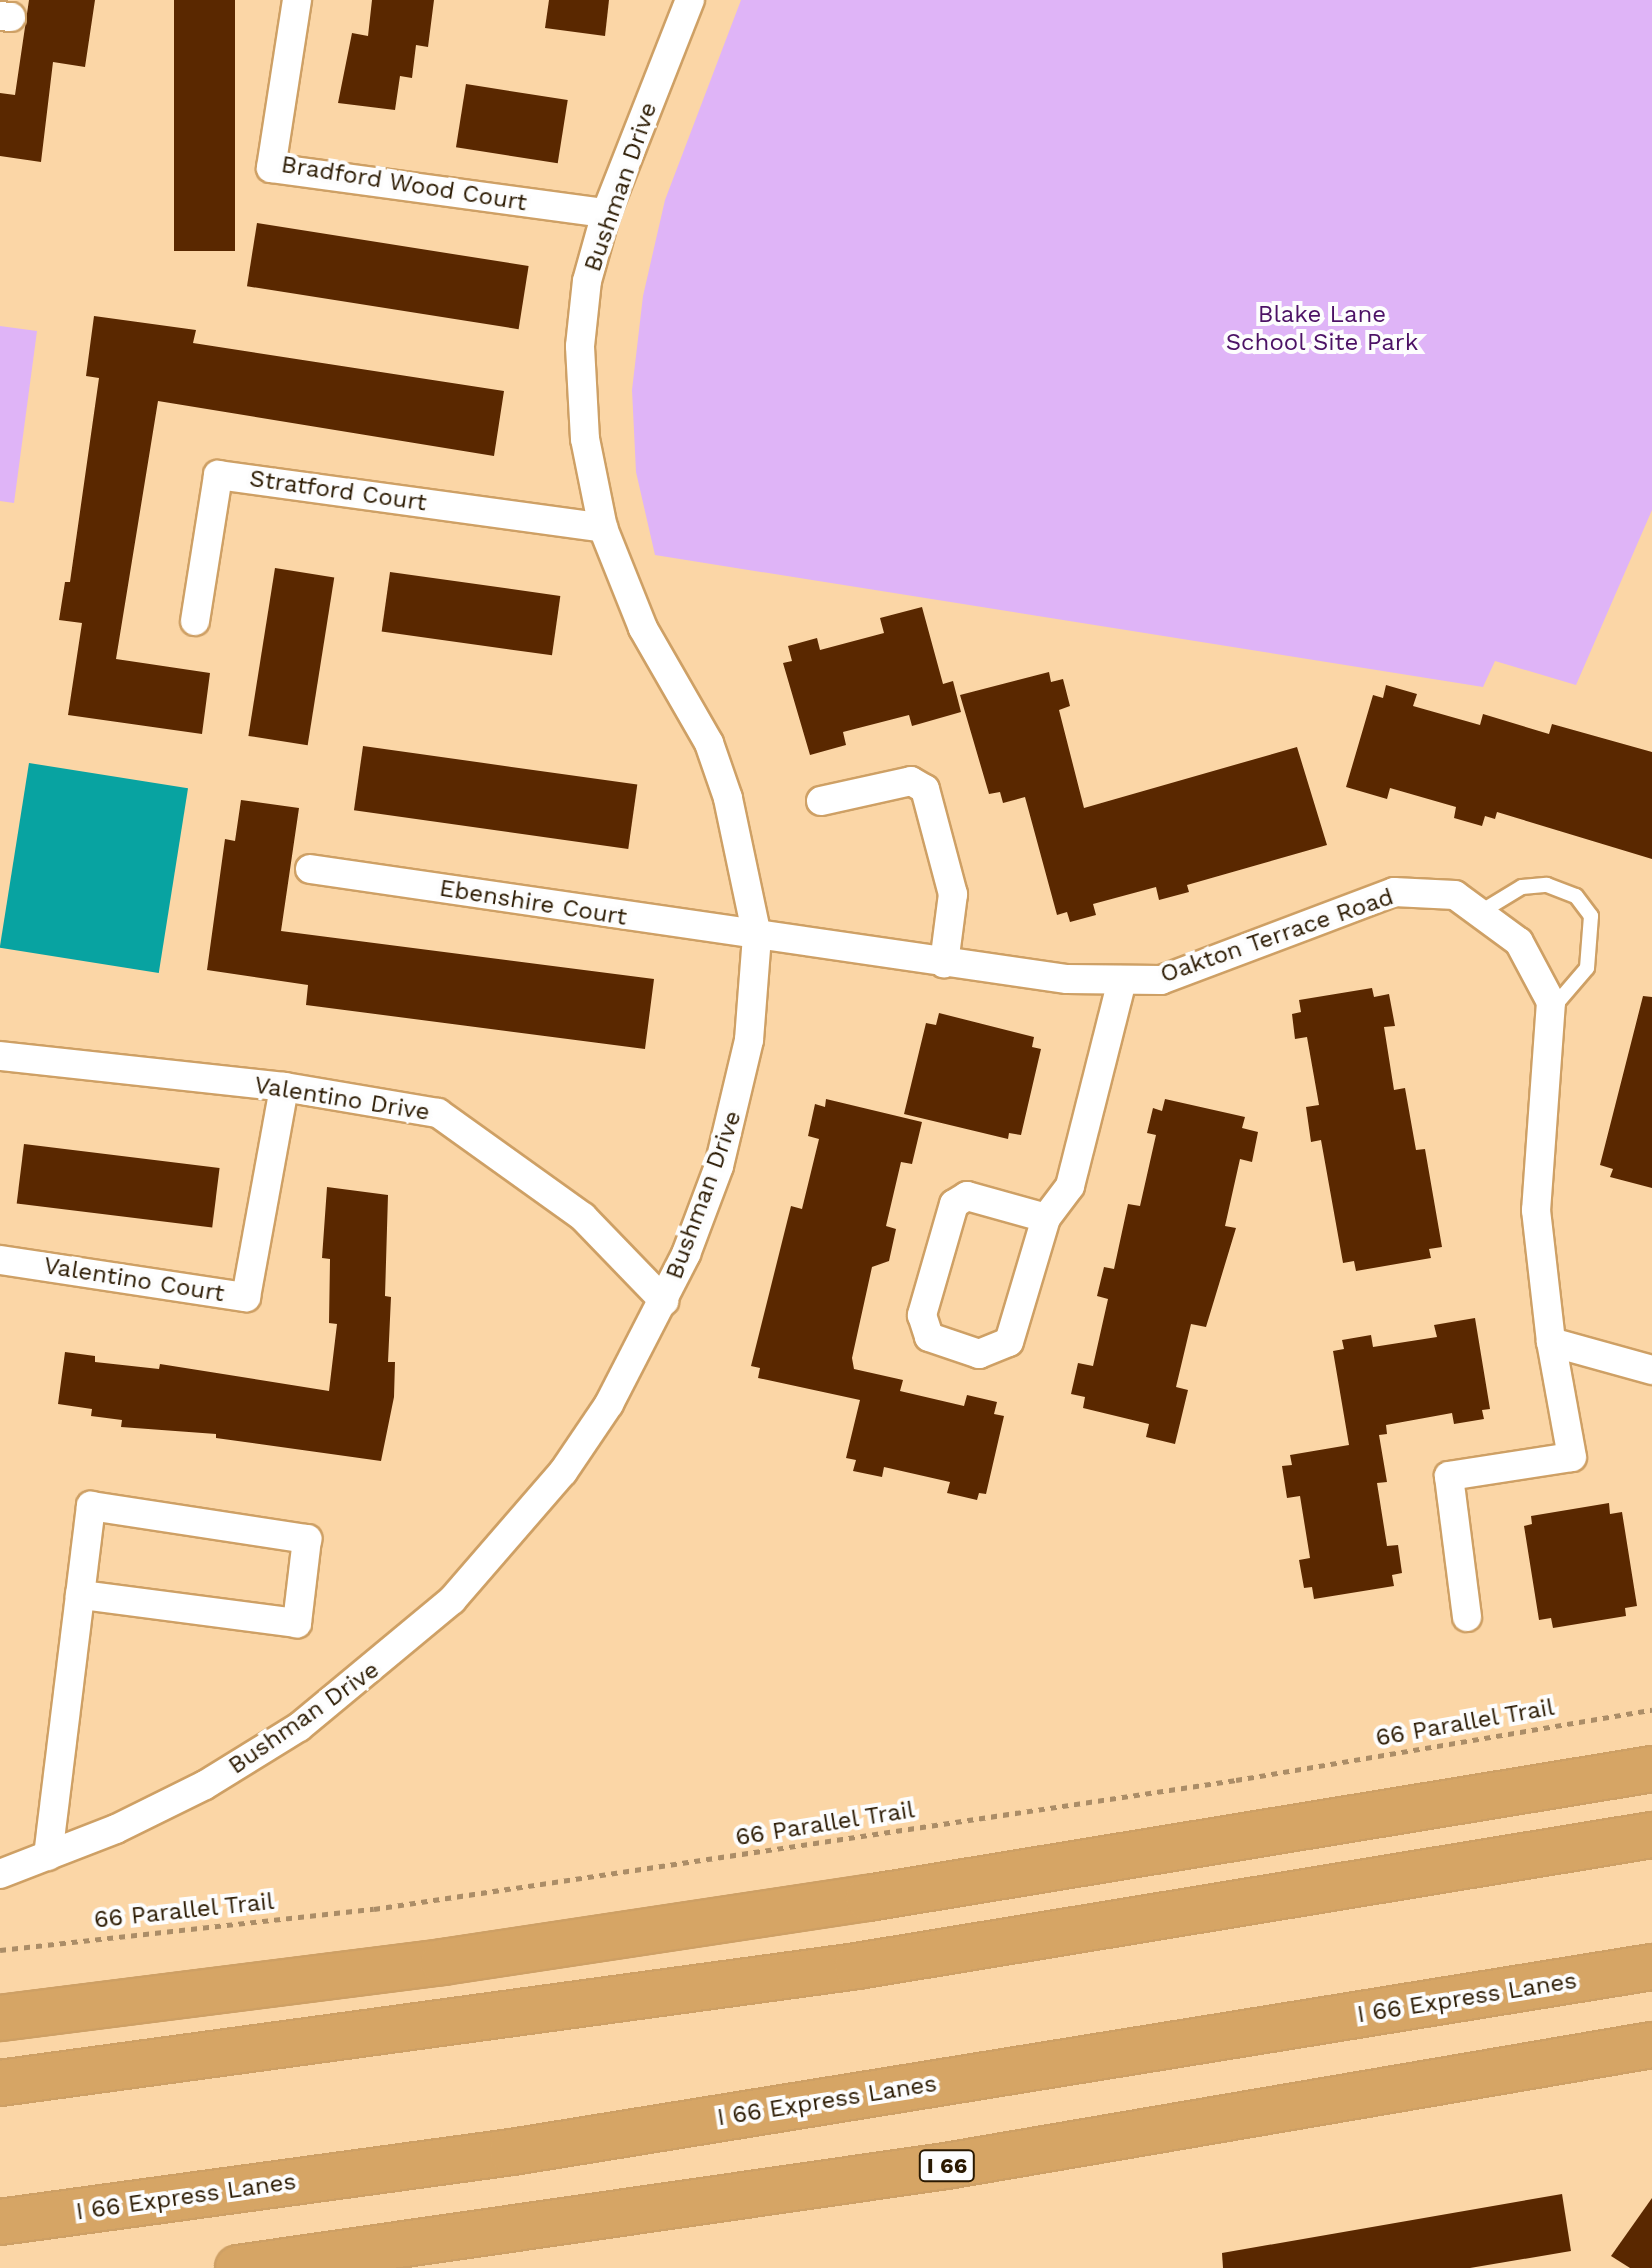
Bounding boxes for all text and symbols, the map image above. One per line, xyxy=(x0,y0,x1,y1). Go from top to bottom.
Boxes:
street label: Bushman Drive xyxy=(579,99,663,275)
street label: Bradford Wood Court xyxy=(279,150,529,218)
park label: Blake Lane School Site Park xyxy=(1225,301,1419,357)
street label: Stratford Court xyxy=(248,464,428,518)
street label: Ebenshire Court xyxy=(437,874,629,932)
street label: Oakton Terrace Road xyxy=(1156,882,1398,990)
street label: Valentino Drive xyxy=(252,1071,432,1127)
street label: Bushman Drive xyxy=(660,1107,748,1283)
street label: Valentino Court xyxy=(42,1252,226,1308)
street label: Bushman Drive xyxy=(223,1655,385,1781)
street label: 66 Parallel Trail xyxy=(1373,1693,1557,1753)
street label: 66 Parallel Trail xyxy=(733,1796,917,1852)
street label: 66 Parallel Trail xyxy=(92,1887,276,1935)
street label: I 66 Express Lanes xyxy=(1355,1966,1579,2030)
street label: I 66 Express Lanes xyxy=(715,2069,939,2133)
road number: I 66 xyxy=(917,2148,977,2184)
street label: I 66 Express Lanes xyxy=(74,2167,298,2227)

